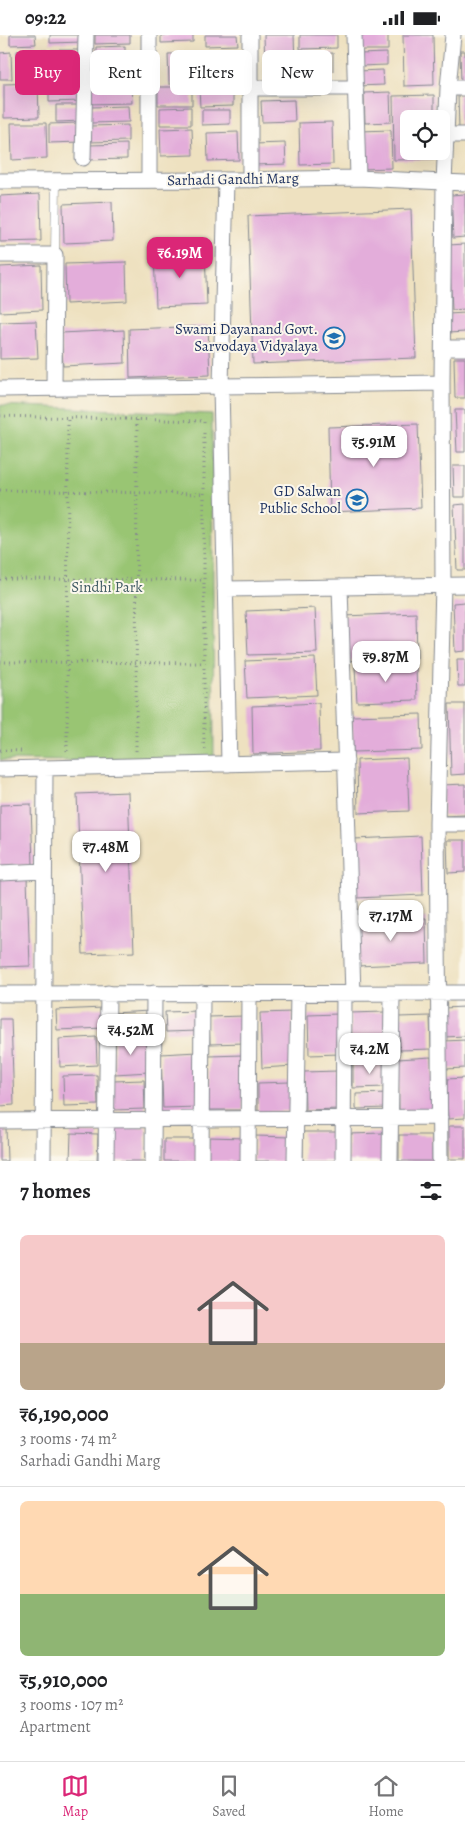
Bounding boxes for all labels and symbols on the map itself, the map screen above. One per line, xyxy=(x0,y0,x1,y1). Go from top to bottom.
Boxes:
street label: Sarhadi Gandhi Marg xyxy=(167,168,300,190)
pin: ₹6.19M xyxy=(139,237,221,279)
place label: Swami Dayanand Govt. Sarvodaya Vidyalaya xyxy=(175,319,318,356)
school or university icon: Swami Dayanand Govt. Sarvodaya Vidyalaya xyxy=(322,326,346,350)
pin: ₹5.91M xyxy=(333,425,415,468)
place label: GD Salwan Public School xyxy=(259,481,341,518)
school or university icon: GD Salwan Public School xyxy=(345,488,369,512)
park label: Sindhi Park xyxy=(71,577,143,597)
pin: ₹9.87M xyxy=(345,641,427,683)
pin: ₹7.48M xyxy=(65,831,147,873)
pin: ₹7.17M xyxy=(350,899,432,942)
pin: ₹4.52M xyxy=(90,1013,172,1056)
pin: ₹4.2M xyxy=(335,1033,405,1075)

